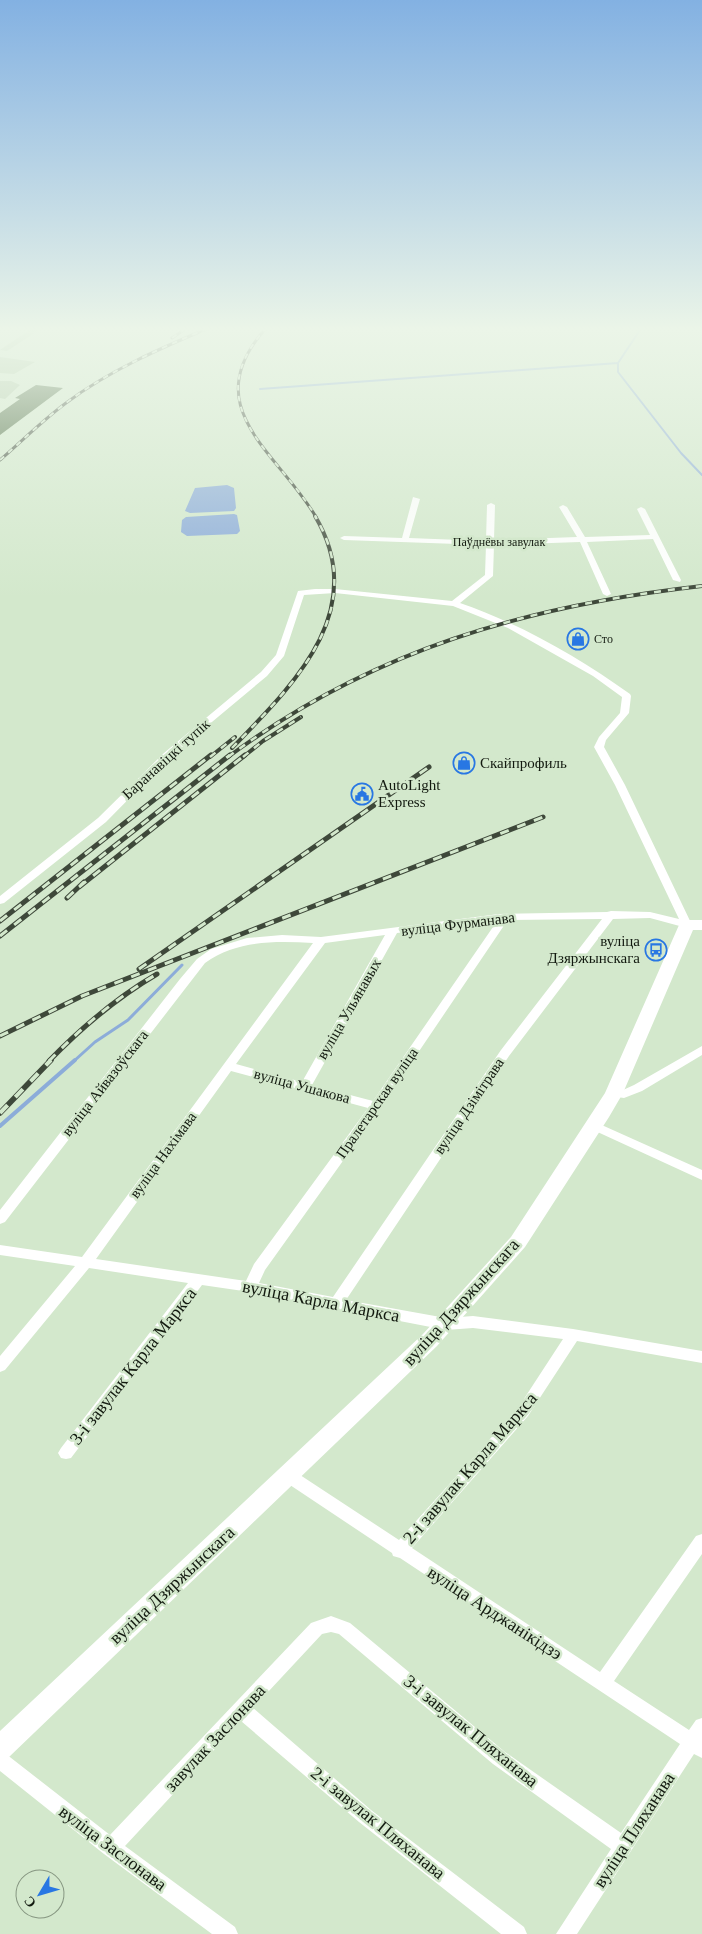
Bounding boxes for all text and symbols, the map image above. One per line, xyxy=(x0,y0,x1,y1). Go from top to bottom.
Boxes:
street label: Паўднёвы завулак xyxy=(453,535,545,549)
shop icon: Сто xyxy=(566,627,590,651)
place label: Сто xyxy=(594,632,613,646)
street label: Баранавіцкі тупік xyxy=(119,715,213,802)
shop icon: Скайпрофиль xyxy=(452,751,476,775)
place label: Скайпрофиль xyxy=(480,755,567,771)
place label: AutoLight Express xyxy=(378,777,441,810)
public building icon: AutoLight Express xyxy=(350,782,374,806)
street label: вуліца Фурманава xyxy=(400,909,516,939)
place label: вуліца Дзяржынскага xyxy=(547,933,640,966)
bus stop icon: вуліца Дзяржынскага xyxy=(644,938,668,962)
street label: вуліца Ульянавых xyxy=(314,956,384,1062)
street label: вуліца Айвазоўскага xyxy=(59,1027,152,1139)
street label: Пралетарская вуліца xyxy=(333,1045,421,1161)
street label: вуліца Дзімітрава xyxy=(431,1055,507,1157)
street label: вуліца Ушакова xyxy=(252,1066,352,1107)
street label: вуліца Нахімава xyxy=(126,1109,200,1201)
street label: вуліца Дзяржынскага xyxy=(399,1235,523,1369)
street label: вуліца Карла Маркса xyxy=(241,1276,401,1326)
street label: 3-і завулак Карла Маркса xyxy=(66,1284,200,1448)
street label: 2-і завулак Карла Маркса xyxy=(399,1388,541,1548)
street label: вуліца Дзяржынскага xyxy=(105,1522,239,1648)
street label: вуліца Арджанікідзэ xyxy=(424,1562,566,1664)
street label: 3-і завулак Пляханава xyxy=(400,1671,542,1791)
street label: завулак Заслонава xyxy=(161,1681,269,1795)
street label: 2-і завулак Пляханава xyxy=(307,1763,449,1883)
street label: вуліца Пляханава xyxy=(589,1769,679,1891)
street label: вуліца Заслонава xyxy=(55,1801,171,1895)
north arrow xyxy=(15,1869,65,1919)
text: С xyxy=(21,1893,39,1910)

